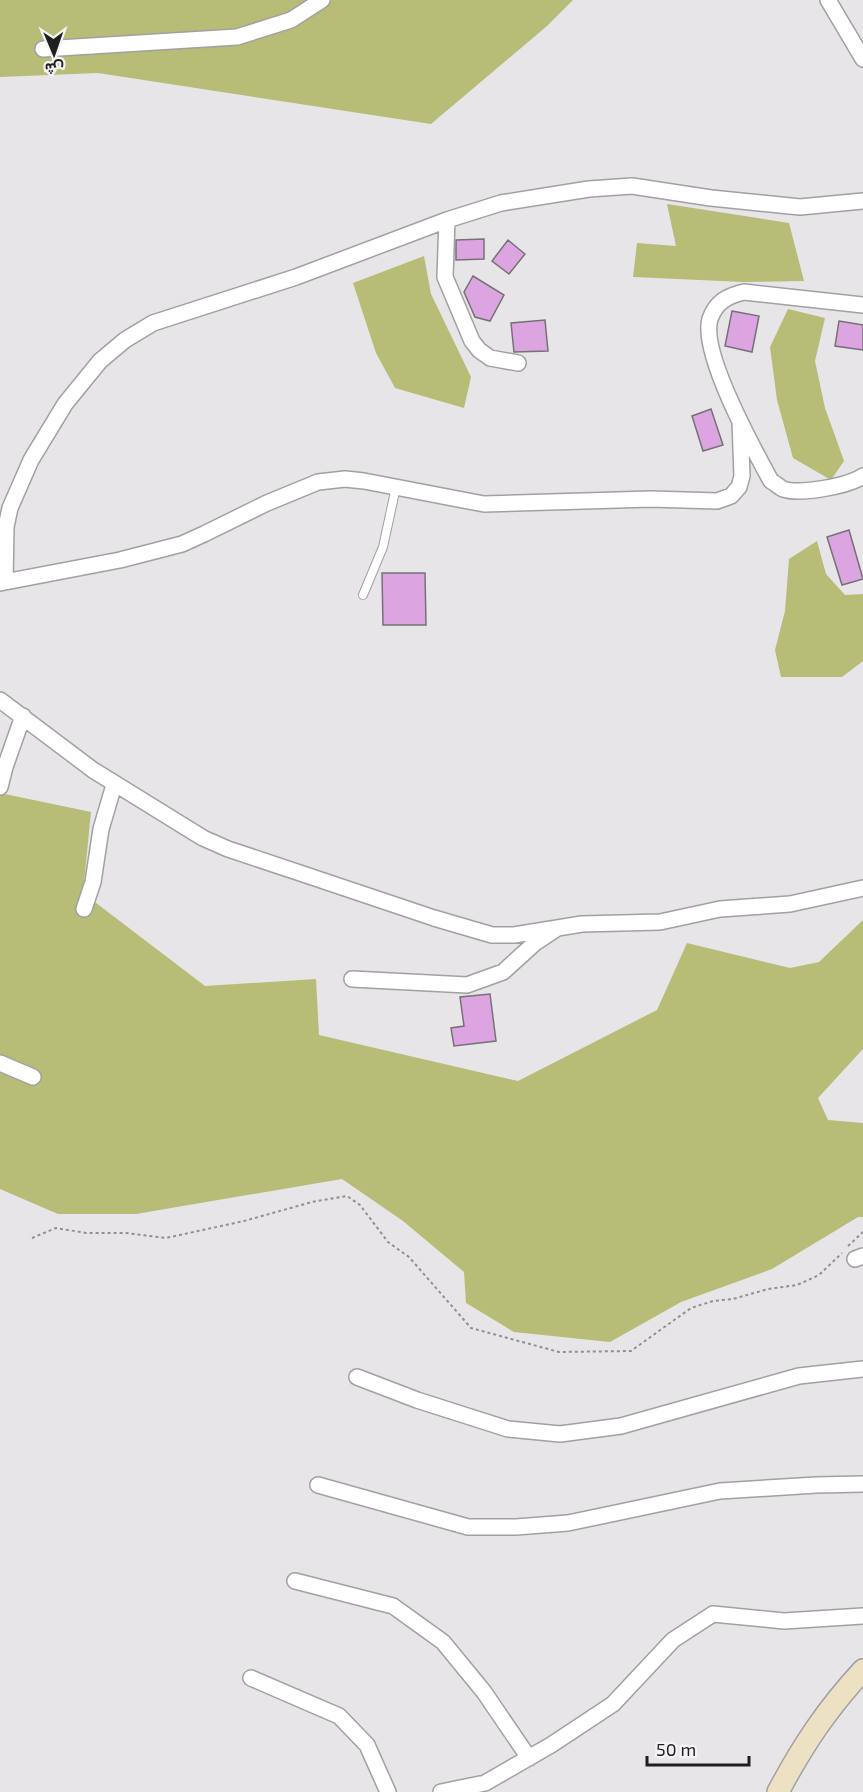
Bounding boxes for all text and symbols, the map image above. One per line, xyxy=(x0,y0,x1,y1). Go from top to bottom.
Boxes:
north arrow xyxy=(24,24,84,84)
text: ش xyxy=(45,59,64,79)
scale bar xyxy=(647,1729,749,1767)
text: 50 m xyxy=(656,1738,696,1760)

